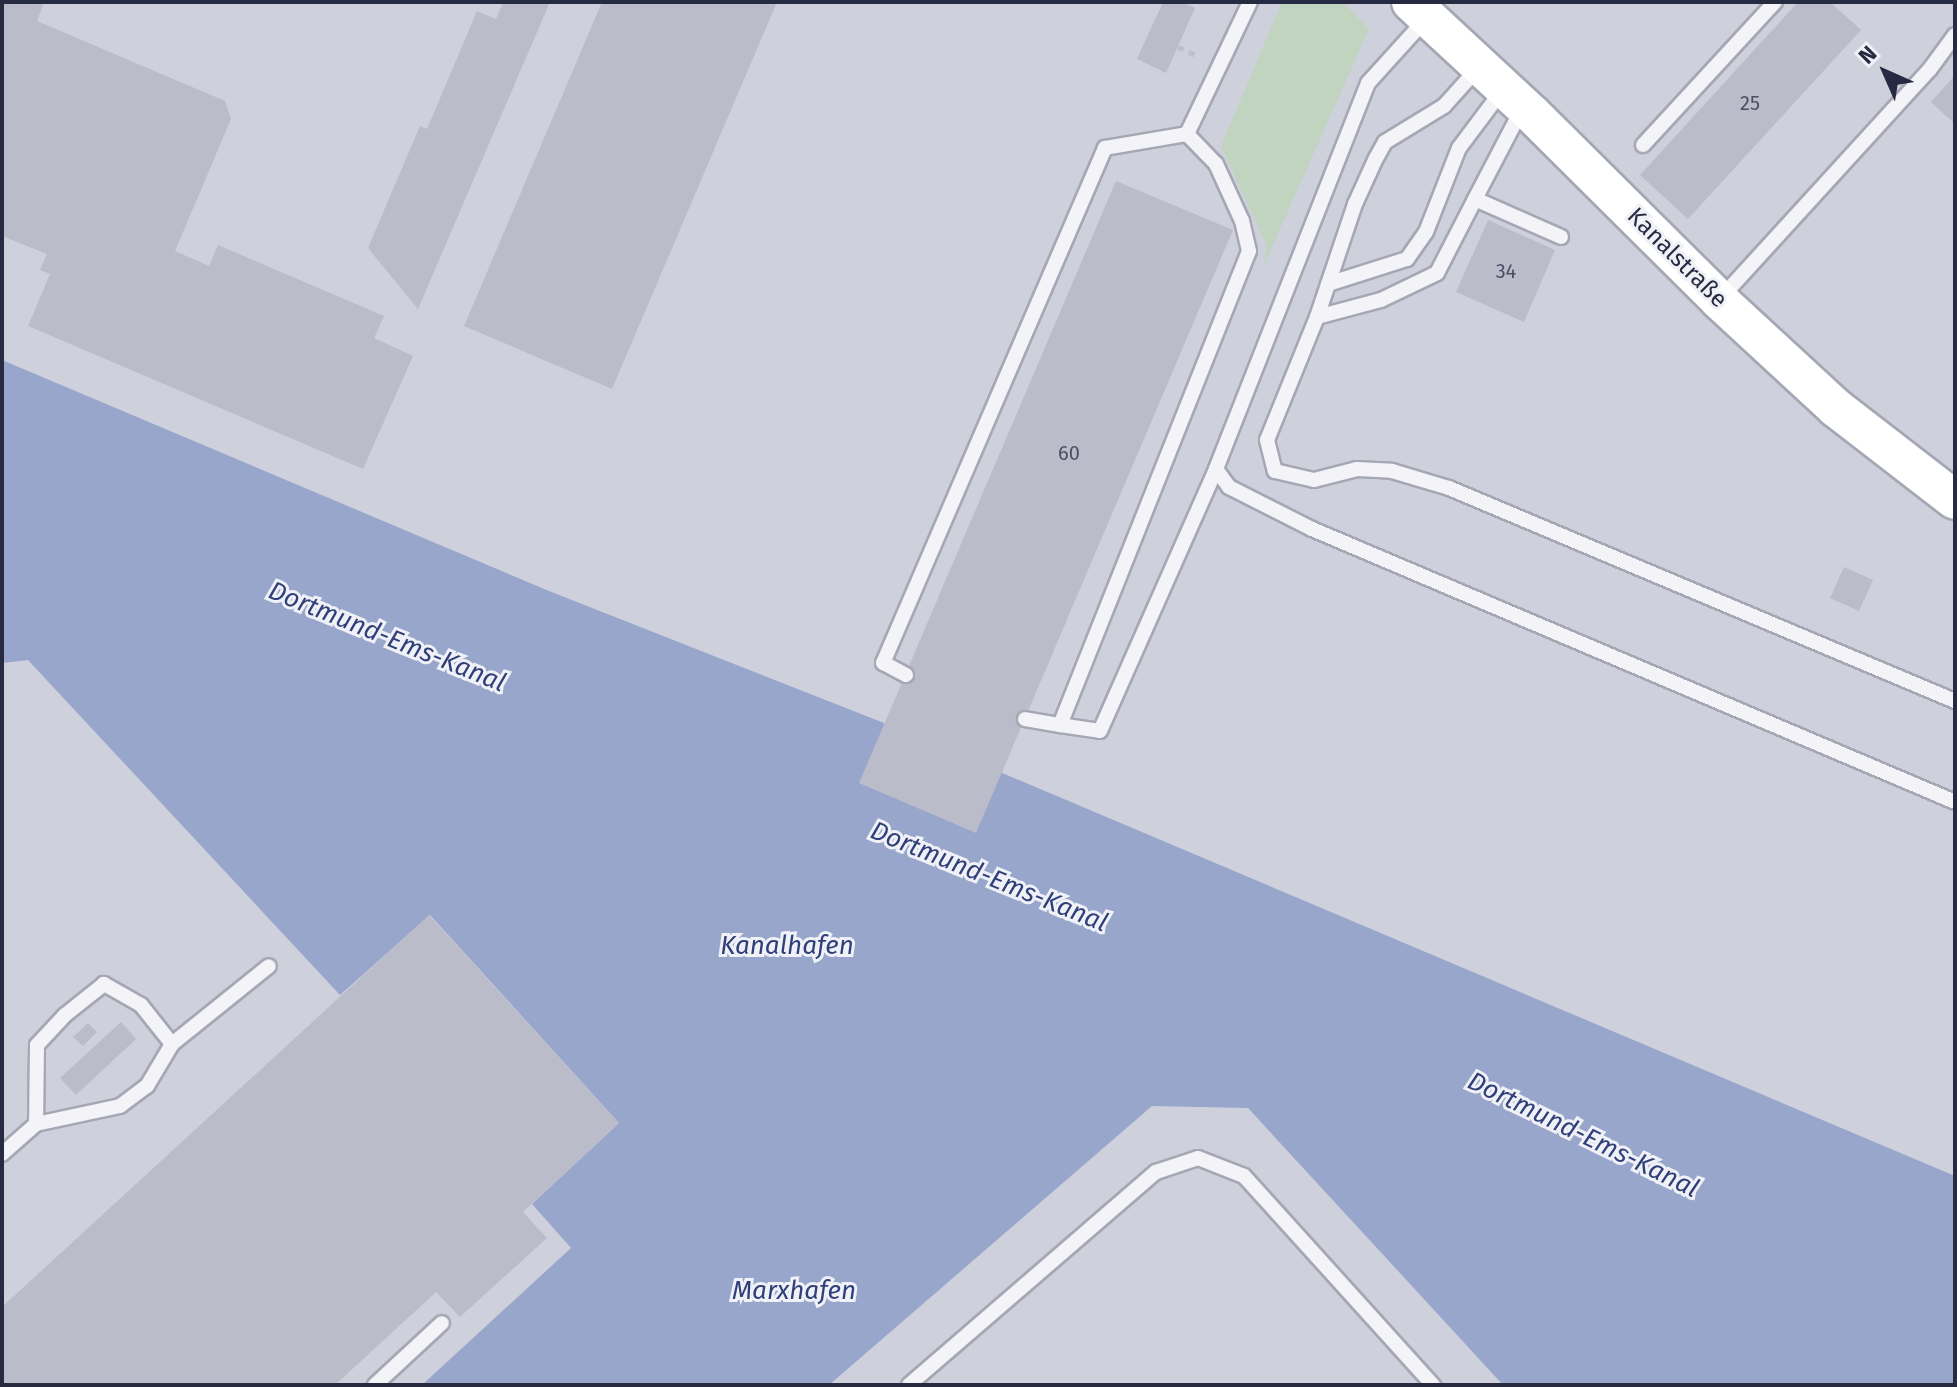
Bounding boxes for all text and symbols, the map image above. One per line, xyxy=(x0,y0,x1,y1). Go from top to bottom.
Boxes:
north arrow xyxy=(1845,32,1925,112)
text: N xyxy=(1853,40,1882,69)
house number: 25 xyxy=(1740,91,1760,115)
street label: Kanalstraße xyxy=(1621,202,1733,314)
house number: 34 xyxy=(1496,259,1516,283)
house number: 60 xyxy=(1058,441,1080,465)
water label: Dortmund-Ems-Kanal xyxy=(264,575,510,699)
water label: Dortmund-Ems-Kanal xyxy=(866,815,1112,939)
water label: Kanalhafen xyxy=(720,930,854,962)
water label: Dortmund-Ems-Kanal xyxy=(1462,1066,1704,1204)
water label: Marxhafen xyxy=(732,1275,856,1307)

